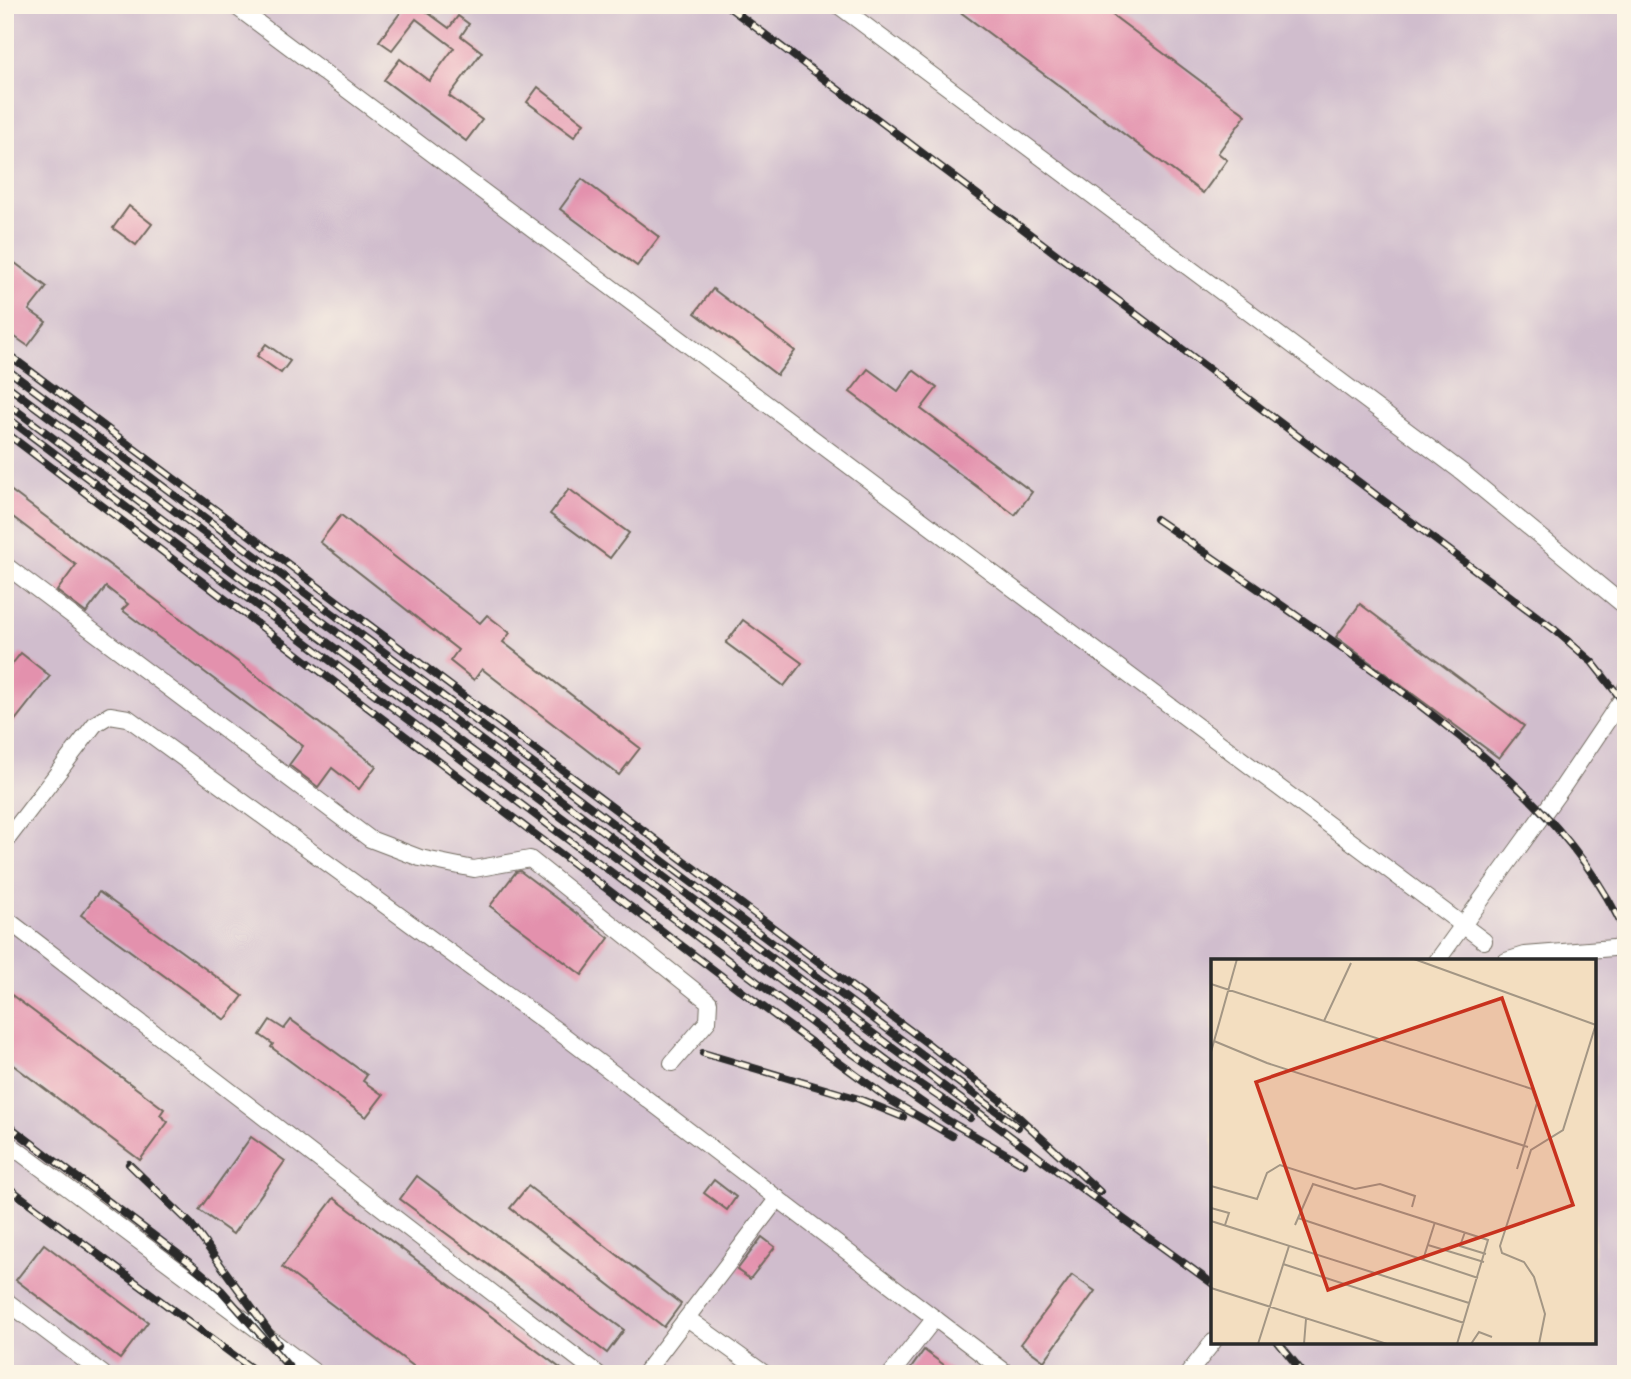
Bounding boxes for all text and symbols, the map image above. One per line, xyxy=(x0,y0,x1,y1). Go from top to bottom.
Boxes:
inset map xyxy=(1211,959,1596,1344)

